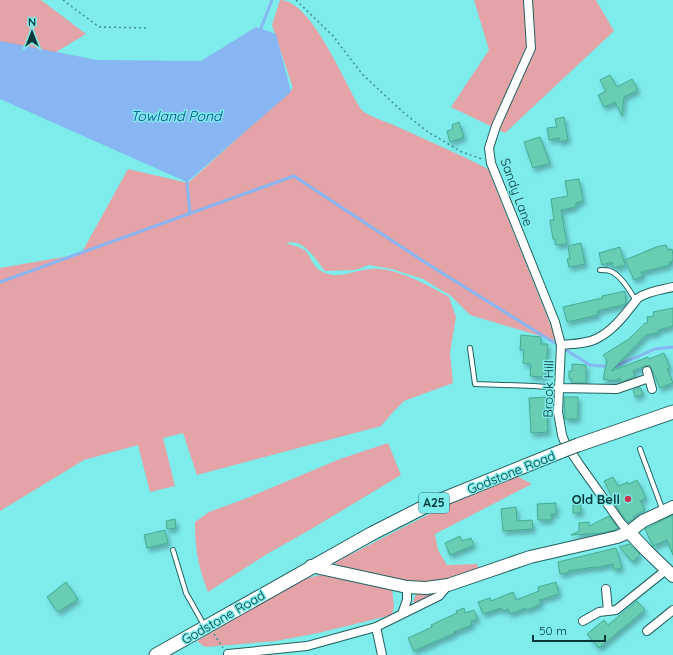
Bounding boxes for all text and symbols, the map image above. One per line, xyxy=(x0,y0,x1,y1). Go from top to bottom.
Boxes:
north arrow xyxy=(12,12,52,52)
text: N xyxy=(28,15,36,29)
water label: Towland Pond xyxy=(130,107,223,125)
street label: Sandy Lane xyxy=(497,156,537,228)
street label: Brook Hill xyxy=(539,360,557,418)
street label: Godstone Road xyxy=(465,447,557,497)
place label: Old Bell xyxy=(572,491,620,507)
road number: A25 xyxy=(419,493,449,513)
marker: Old Bell xyxy=(623,494,633,504)
street label: Godstone Road xyxy=(178,587,268,647)
scale bar xyxy=(533,617,605,643)
text: 50 m xyxy=(539,623,567,638)

